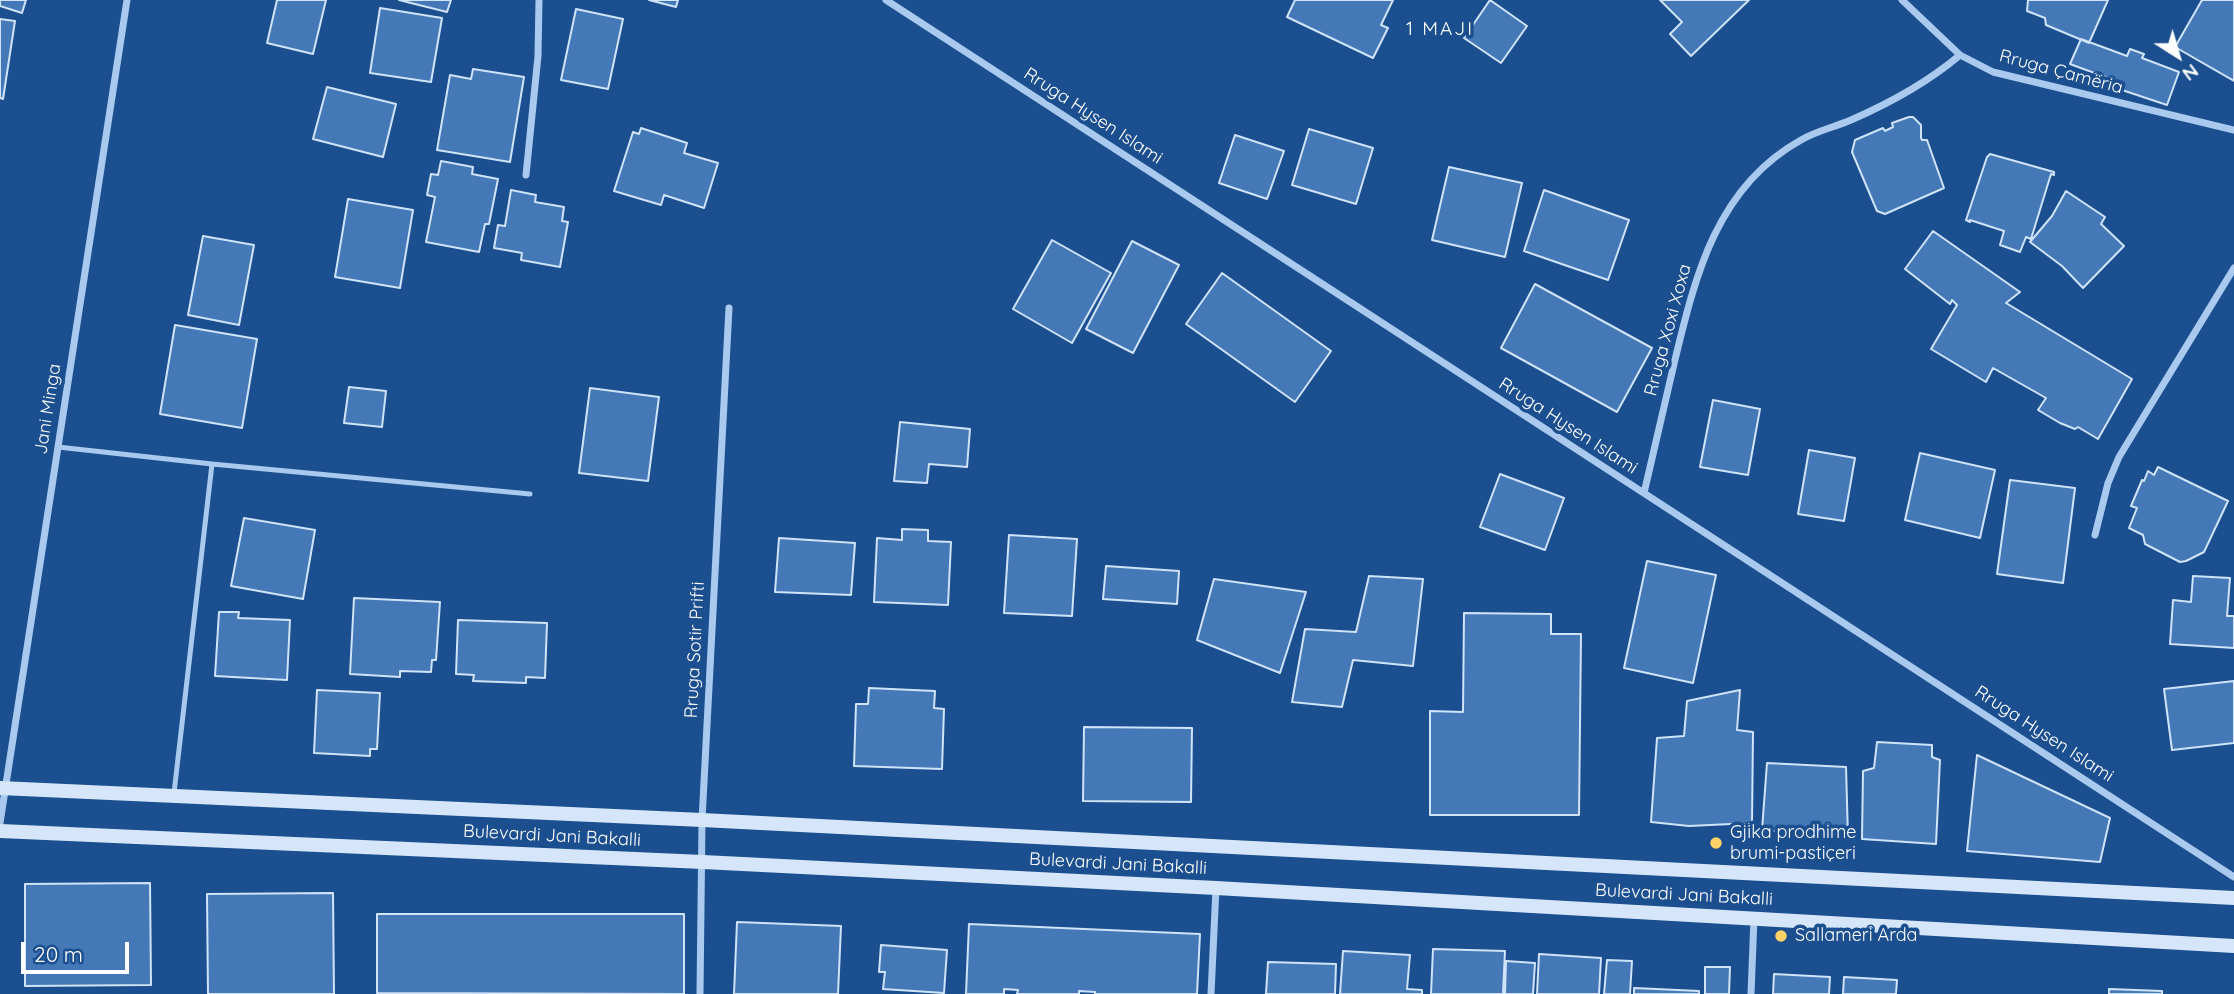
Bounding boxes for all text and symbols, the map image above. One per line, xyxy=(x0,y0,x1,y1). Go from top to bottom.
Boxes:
district label: 1 MAJI xyxy=(1407,18,1473,40)
north arrow xyxy=(2143,21,2213,91)
street label: Rruga Çamëria xyxy=(1997,45,2125,99)
text: N xyxy=(2178,59,2203,87)
street label: Rruga Hysen Islami xyxy=(1020,63,1166,169)
street label: Rruga Xoxi Xoxa xyxy=(1640,262,1696,398)
street label: Jani Minga xyxy=(30,362,66,456)
street label: Rruga Hysen Islami xyxy=(1495,373,1641,479)
street label: Rruga Sotir Prifti xyxy=(681,581,709,719)
street label: Rruga Hysen Islami xyxy=(1971,681,2117,787)
street label: Bulevardi Jani Bakalli xyxy=(462,821,642,851)
place label: Gjika prodhime brumi-pastiçeri xyxy=(1730,822,1856,864)
marker: Gjika prodhime brumi-pastiçeri xyxy=(1708,835,1724,851)
street label: Bulevardi Jani Bakalli xyxy=(1028,849,1208,879)
street label: Bulevardi Jani Bakalli xyxy=(1594,880,1774,910)
place label: Sallameri Arda xyxy=(1795,925,1917,947)
scale bar xyxy=(24,928,133,972)
marker: Sallameri Arda xyxy=(1773,928,1789,944)
text: 20 m xyxy=(34,941,83,967)

